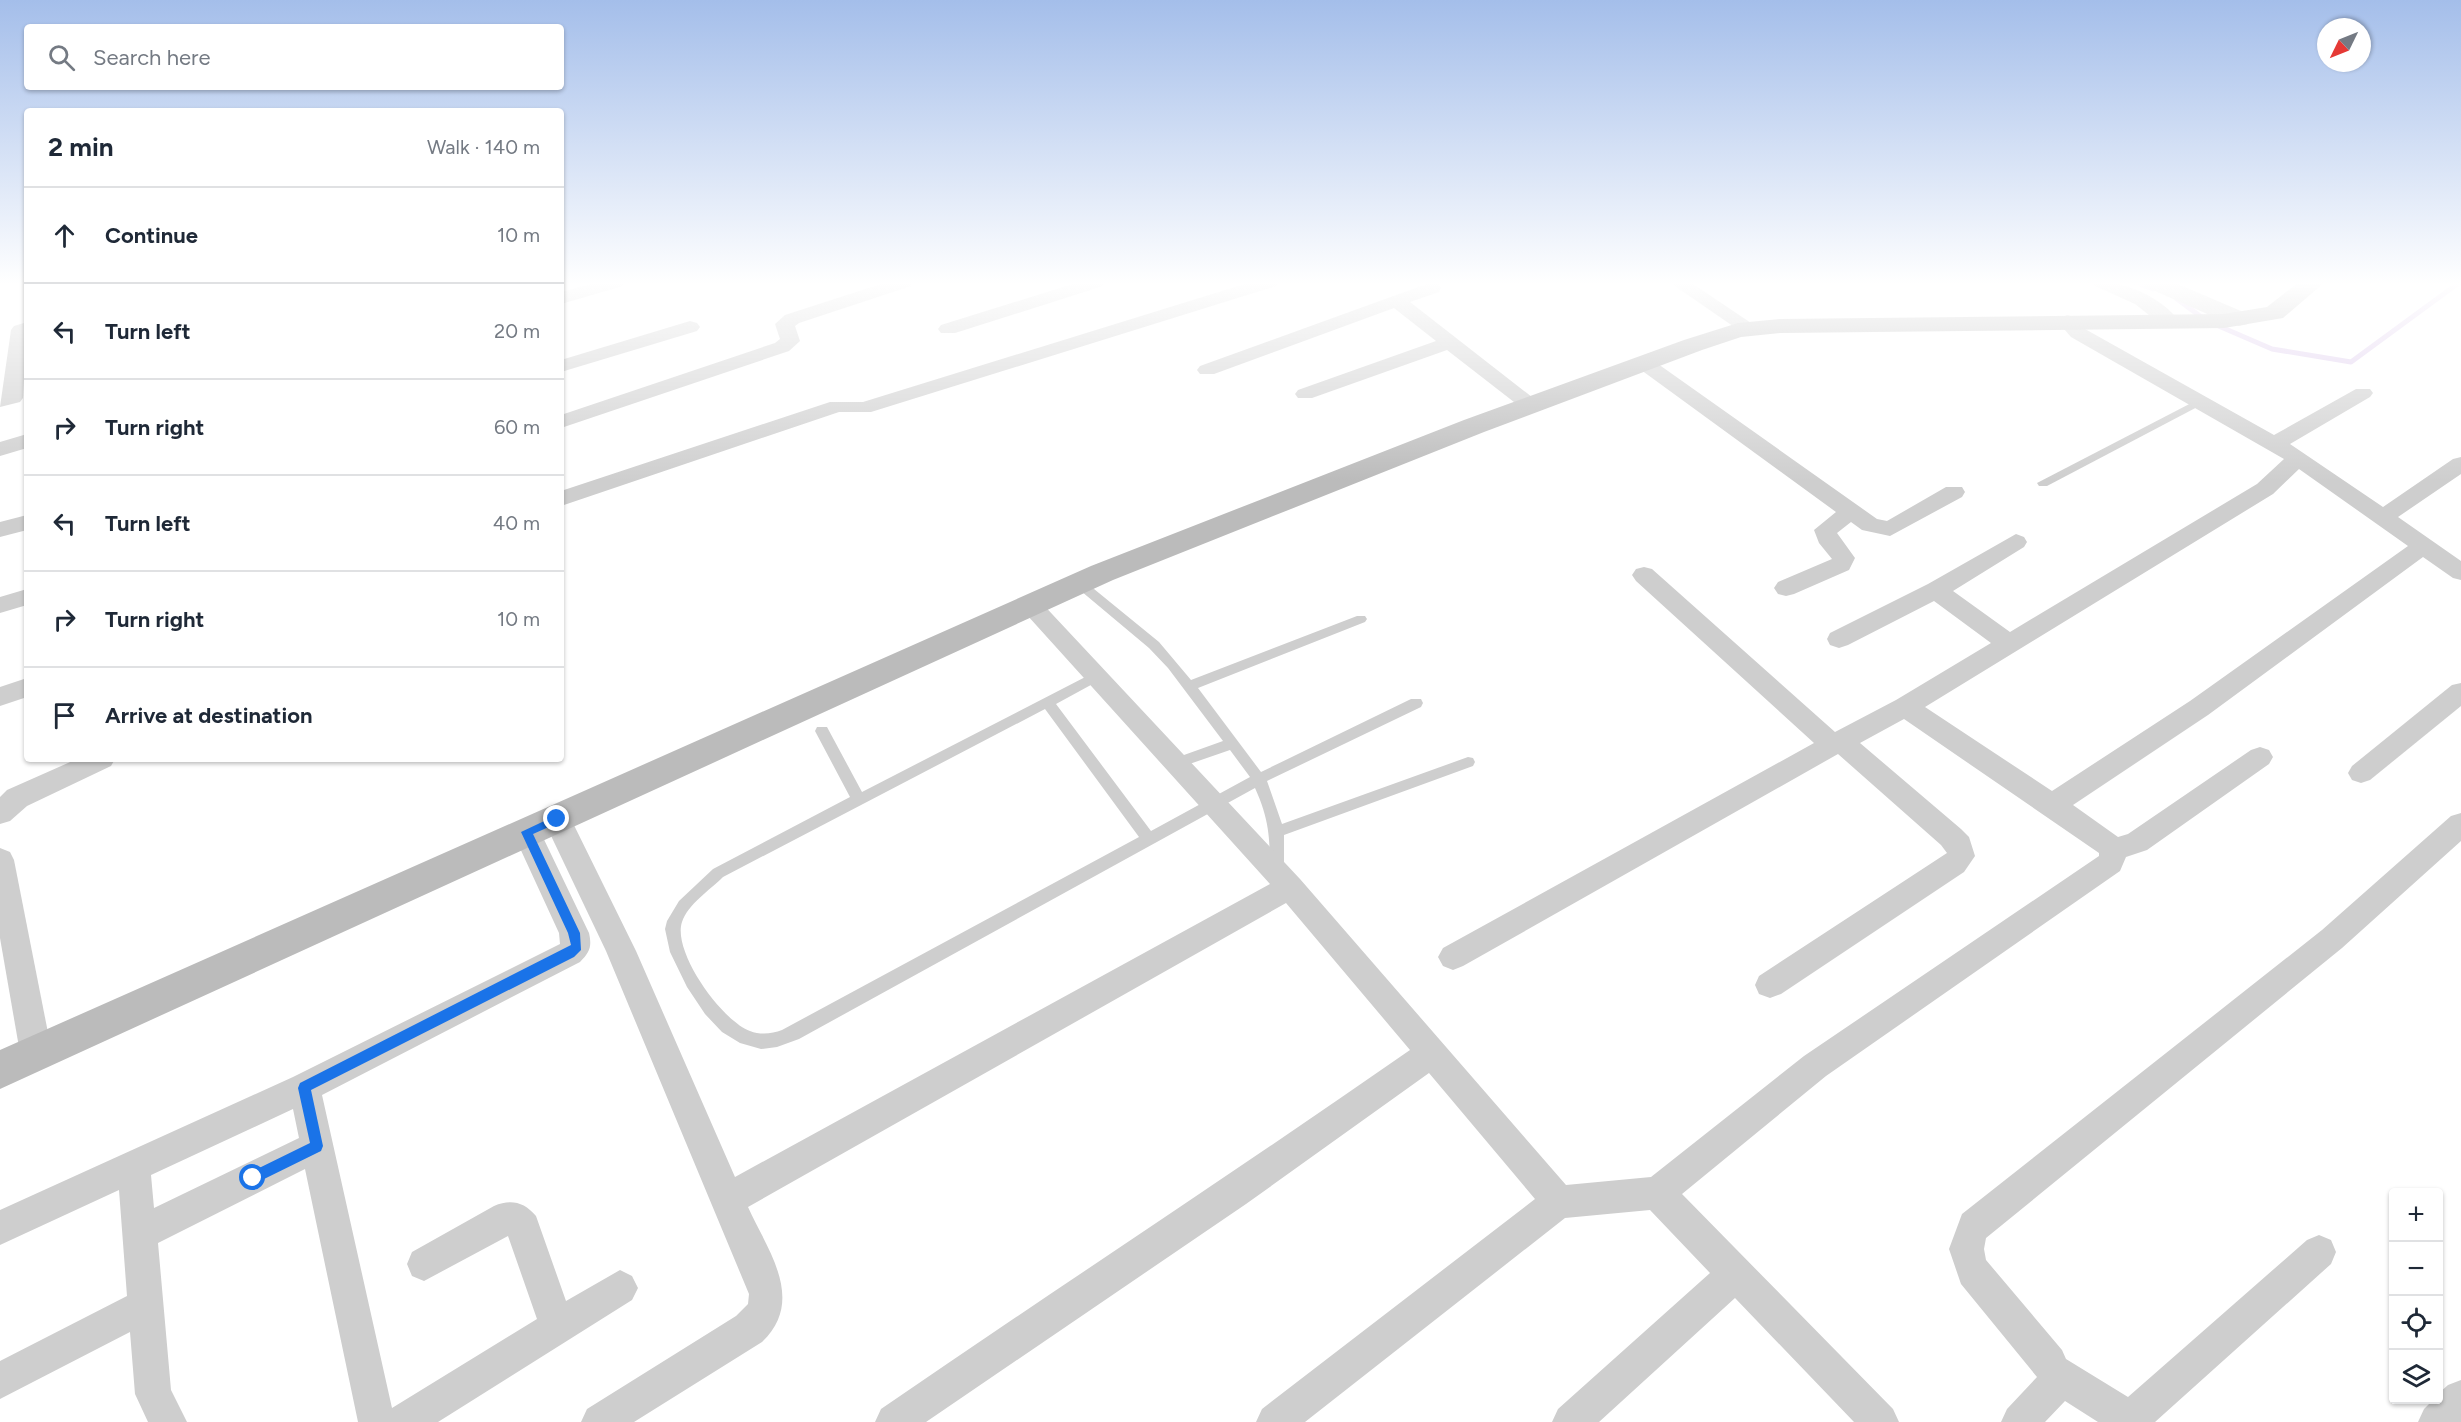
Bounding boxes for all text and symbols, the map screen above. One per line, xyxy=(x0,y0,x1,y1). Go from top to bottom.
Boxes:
north arrow xyxy=(2317,18,2371,72)
search box xyxy=(24,24,564,90)
icon: search xyxy=(45,41,78,74)
text: Search here xyxy=(93,44,211,71)
text: 2 min xyxy=(48,131,114,163)
text: Walk · 140 m xyxy=(427,135,540,159)
icon: ahead xyxy=(48,219,81,252)
text: Continue xyxy=(105,222,198,249)
text: 10 m xyxy=(497,223,540,247)
icon: left xyxy=(48,315,81,348)
text: Turn left xyxy=(105,318,191,345)
text: 20 m xyxy=(494,319,540,343)
icon: right xyxy=(48,411,81,444)
text: Turn right xyxy=(105,414,204,441)
text: 60 m xyxy=(494,415,540,439)
icon: left xyxy=(48,507,81,540)
text: Turn left xyxy=(105,510,191,537)
text: 40 m xyxy=(493,511,540,535)
icon: right xyxy=(48,603,81,636)
text: Turn right xyxy=(105,606,204,633)
text: 10 m xyxy=(497,607,540,631)
icon: arrive xyxy=(48,699,81,732)
text: Arrive at destination xyxy=(105,702,313,729)
route end xyxy=(543,805,569,831)
route start xyxy=(239,1164,265,1190)
map controls xyxy=(2389,1188,2443,1404)
button: + xyxy=(2389,1188,2443,1242)
button: − xyxy=(2389,1242,2443,1296)
button: locate xyxy=(2389,1296,2443,1350)
button: layers xyxy=(2389,1350,2443,1404)

